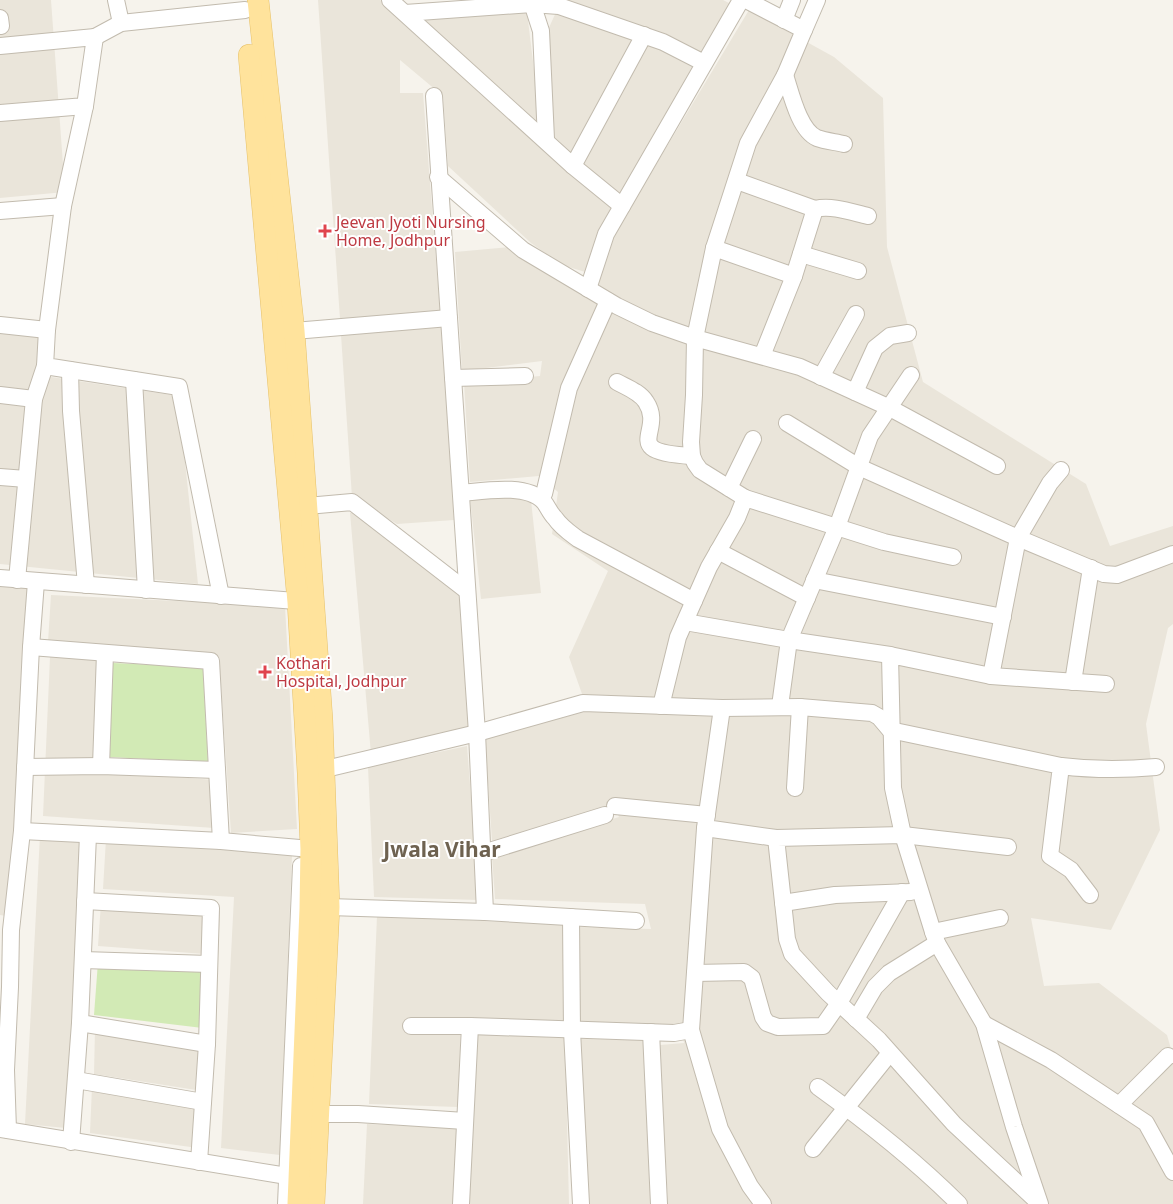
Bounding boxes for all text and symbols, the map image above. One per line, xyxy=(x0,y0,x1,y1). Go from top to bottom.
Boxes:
place label: Jeevan Jyoti Nursing Home, Jodhpur xyxy=(334,211,486,251)
marker: Jeevan Jyoti Nursing Home, Jodhpur xyxy=(318,224,332,238)
place label: Kothari Hospital, Jodhpur xyxy=(276,652,407,692)
marker: Kothari Hospital, Jodhpur xyxy=(258,665,272,679)
district label: Jwala Vihar xyxy=(381,835,501,863)

